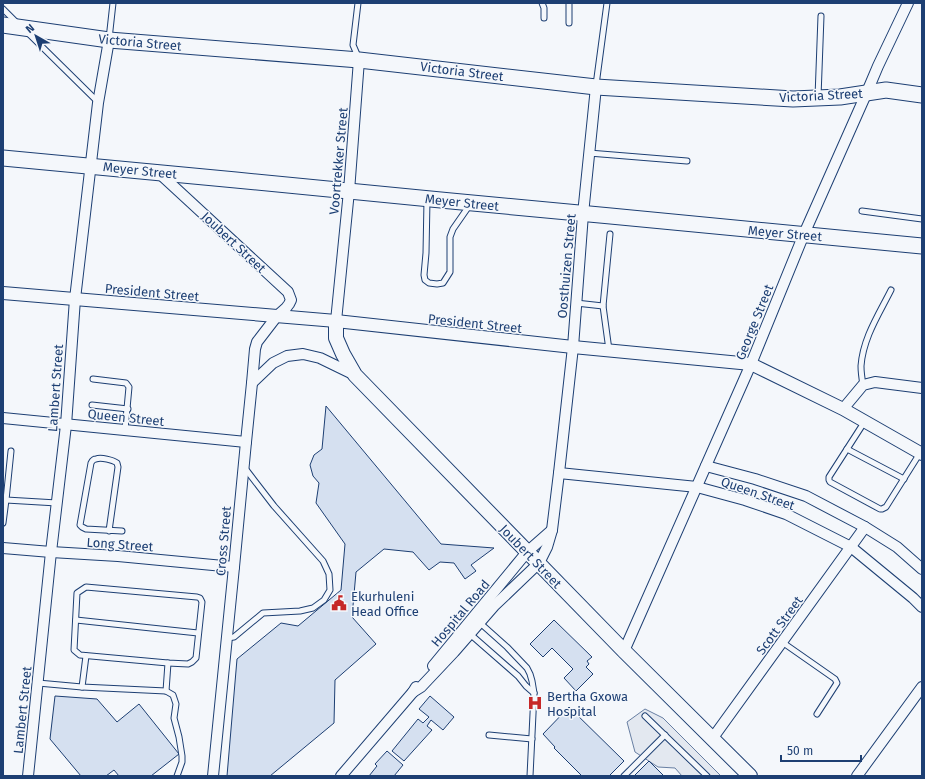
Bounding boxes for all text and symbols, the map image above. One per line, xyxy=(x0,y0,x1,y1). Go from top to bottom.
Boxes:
north arrow xyxy=(16,16,56,56)
text: N xyxy=(23,21,37,36)
street label: Victoria Street xyxy=(98,31,183,54)
street label: Victoria Street xyxy=(420,59,505,84)
street label: Victoria Street xyxy=(779,86,864,105)
street label: Voortrekker Street xyxy=(326,107,351,215)
street label: Meyer Street xyxy=(102,159,178,182)
street label: Meyer Street xyxy=(424,191,500,214)
street label: Joubert Street xyxy=(198,209,269,276)
street label: Oosthuizen Street xyxy=(554,213,579,319)
street label: Meyer Street xyxy=(747,223,823,244)
street label: President Street xyxy=(104,281,200,304)
street label: George Street xyxy=(733,282,777,362)
street label: President Street xyxy=(427,311,523,336)
street label: Lambert Street xyxy=(45,343,66,432)
street label: Queen Street xyxy=(87,406,165,429)
street label: Queen Street xyxy=(719,474,797,513)
street label: Cross Street xyxy=(213,505,234,577)
street label: Joubert Street xyxy=(497,522,565,591)
street label: Long Street xyxy=(86,535,154,554)
street label: Hospital Road xyxy=(428,577,493,650)
place label: Ekurhuleni Head Office xyxy=(351,589,419,619)
street label: Scott Street xyxy=(753,593,806,658)
public building icon: Ekurhuleni Head Office xyxy=(330,594,348,612)
street label: Lambert Street xyxy=(10,665,35,754)
place label: Bertha Gxowa Hospital xyxy=(547,689,628,719)
hospital icon: Bertha Gxowa Hospital xyxy=(526,694,544,712)
scale bar xyxy=(781,737,861,763)
text: 50 m xyxy=(787,744,813,758)

